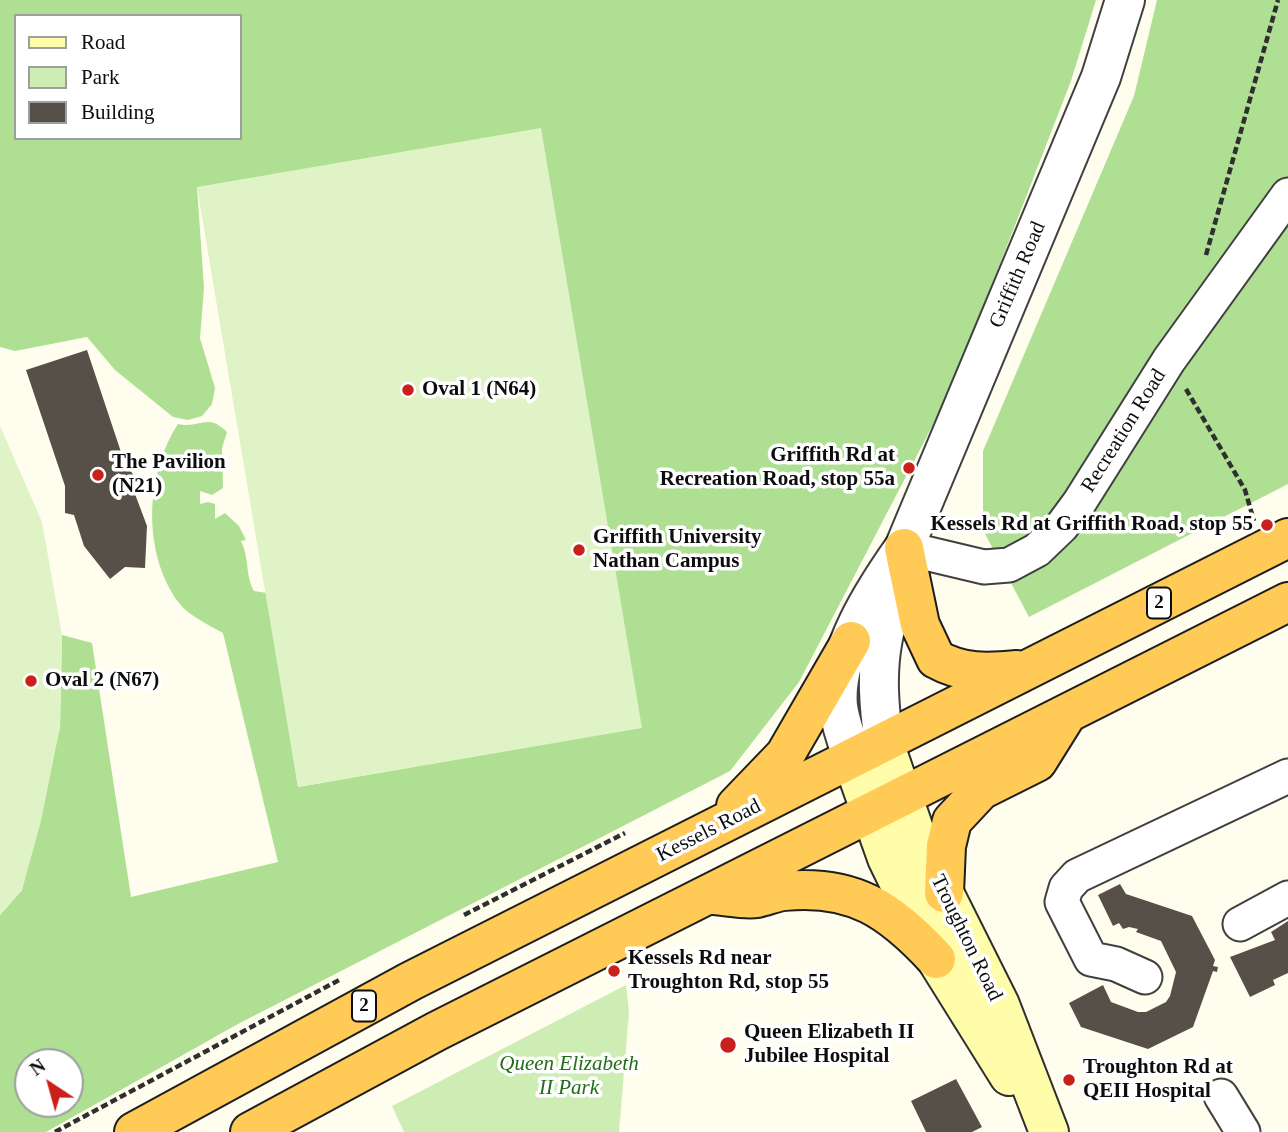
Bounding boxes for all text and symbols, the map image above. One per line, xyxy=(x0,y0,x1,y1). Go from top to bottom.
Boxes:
legend xyxy=(14,14,242,140)
text: Road xyxy=(81,30,125,54)
text: Park xyxy=(81,65,120,89)
text: Building xyxy=(81,100,155,124)
street label: Griffith Road xyxy=(984,218,1052,332)
street label: Recreation Road xyxy=(1076,365,1172,497)
place label: Oval 1 (N64) xyxy=(422,377,536,403)
marker: Oval 1 (N64) xyxy=(400,382,416,398)
place label: Griffith Rd at Recreation Road, stop 55a xyxy=(660,443,895,493)
place label: The Pavilion (N21) xyxy=(112,450,226,500)
marker: Griffith Rd at Recreation Road, stop 55a xyxy=(901,460,917,476)
marker: The Pavilion (N21) xyxy=(90,467,106,483)
place label: Kessels Rd at Griffith Road, stop 55 xyxy=(930,512,1253,538)
marker: Kessels Rd at Griffith Road, stop 55 xyxy=(1259,517,1275,533)
place label: Griffith University Nathan Campus xyxy=(593,525,762,575)
marker: Griffith University Nathan Campus xyxy=(571,542,587,558)
road number: 2 xyxy=(1147,588,1171,618)
place label: Oval 2 (N67) xyxy=(45,668,159,694)
marker: Oval 2 (N67) xyxy=(23,673,39,689)
street label: Kessels Road xyxy=(653,794,765,868)
street label: Troughton Road xyxy=(925,871,1007,1005)
place label: Kessels Rd near Troughton Rd, stop 55 xyxy=(628,946,829,996)
marker: Kessels Rd near Troughton Rd, stop 55 xyxy=(606,963,622,979)
road number: 2 xyxy=(352,990,376,1022)
place label: Queen Elizabeth II Jubilee Hospital xyxy=(744,1020,914,1070)
marker: Queen Elizabeth II Jubilee Hospital xyxy=(718,1035,738,1055)
north arrow xyxy=(14,1048,84,1118)
park label: Queen Elizabeth II Park xyxy=(499,1051,639,1101)
text: N xyxy=(26,1055,49,1080)
place label: Troughton Rd at QEII Hospital xyxy=(1083,1055,1233,1105)
marker: Troughton Rd at QEII Hospital xyxy=(1061,1072,1077,1088)

